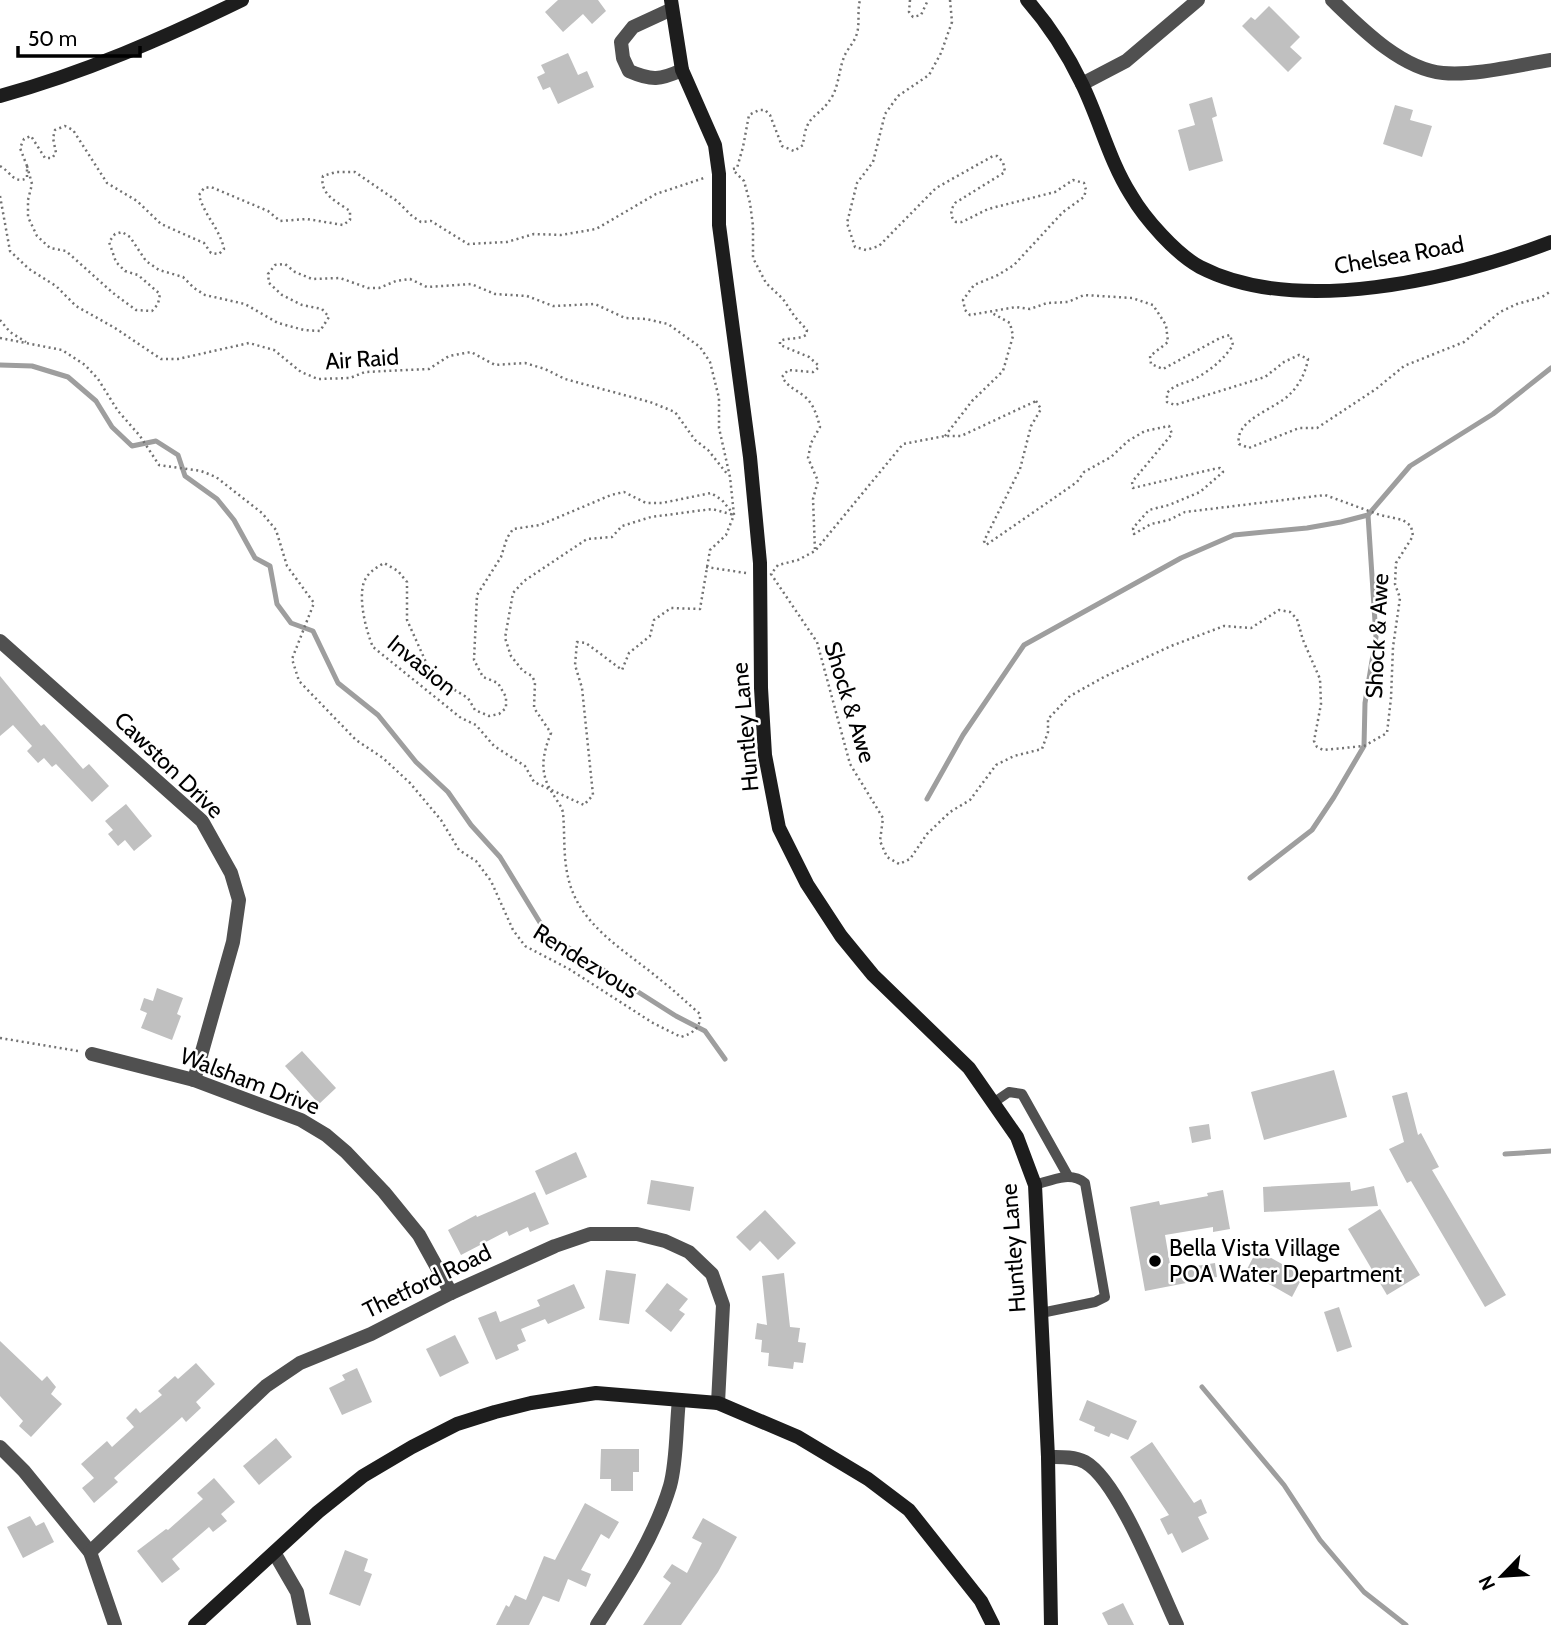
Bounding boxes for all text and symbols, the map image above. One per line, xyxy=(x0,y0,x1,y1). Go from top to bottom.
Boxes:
scale bar xyxy=(18,14,140,58)
text: 50 m xyxy=(28,26,77,51)
street label: Chelsea Road xyxy=(1332,230,1466,280)
street label: Air Raid xyxy=(324,342,400,376)
street label: Shock & Awe xyxy=(1360,572,1394,699)
street label: Invasion xyxy=(382,629,462,701)
street label: Shock & Awe xyxy=(818,638,882,766)
street label: Huntley Lane xyxy=(725,661,765,793)
street label: Cawston Drive xyxy=(109,706,230,824)
street label: Rendezvous xyxy=(528,918,644,1004)
street label: Walsham Drive xyxy=(176,1042,324,1121)
street label: Huntley Lane xyxy=(995,1182,1031,1314)
place label: Bella Vista Village POA Water Department xyxy=(1169,1234,1402,1288)
street label: Thetford Road xyxy=(358,1238,496,1324)
marker: Bella Vista Village POA Water Department xyxy=(1147,1253,1163,1269)
north arrow xyxy=(1467,1541,1537,1611)
text: N xyxy=(1474,1572,1500,1594)

